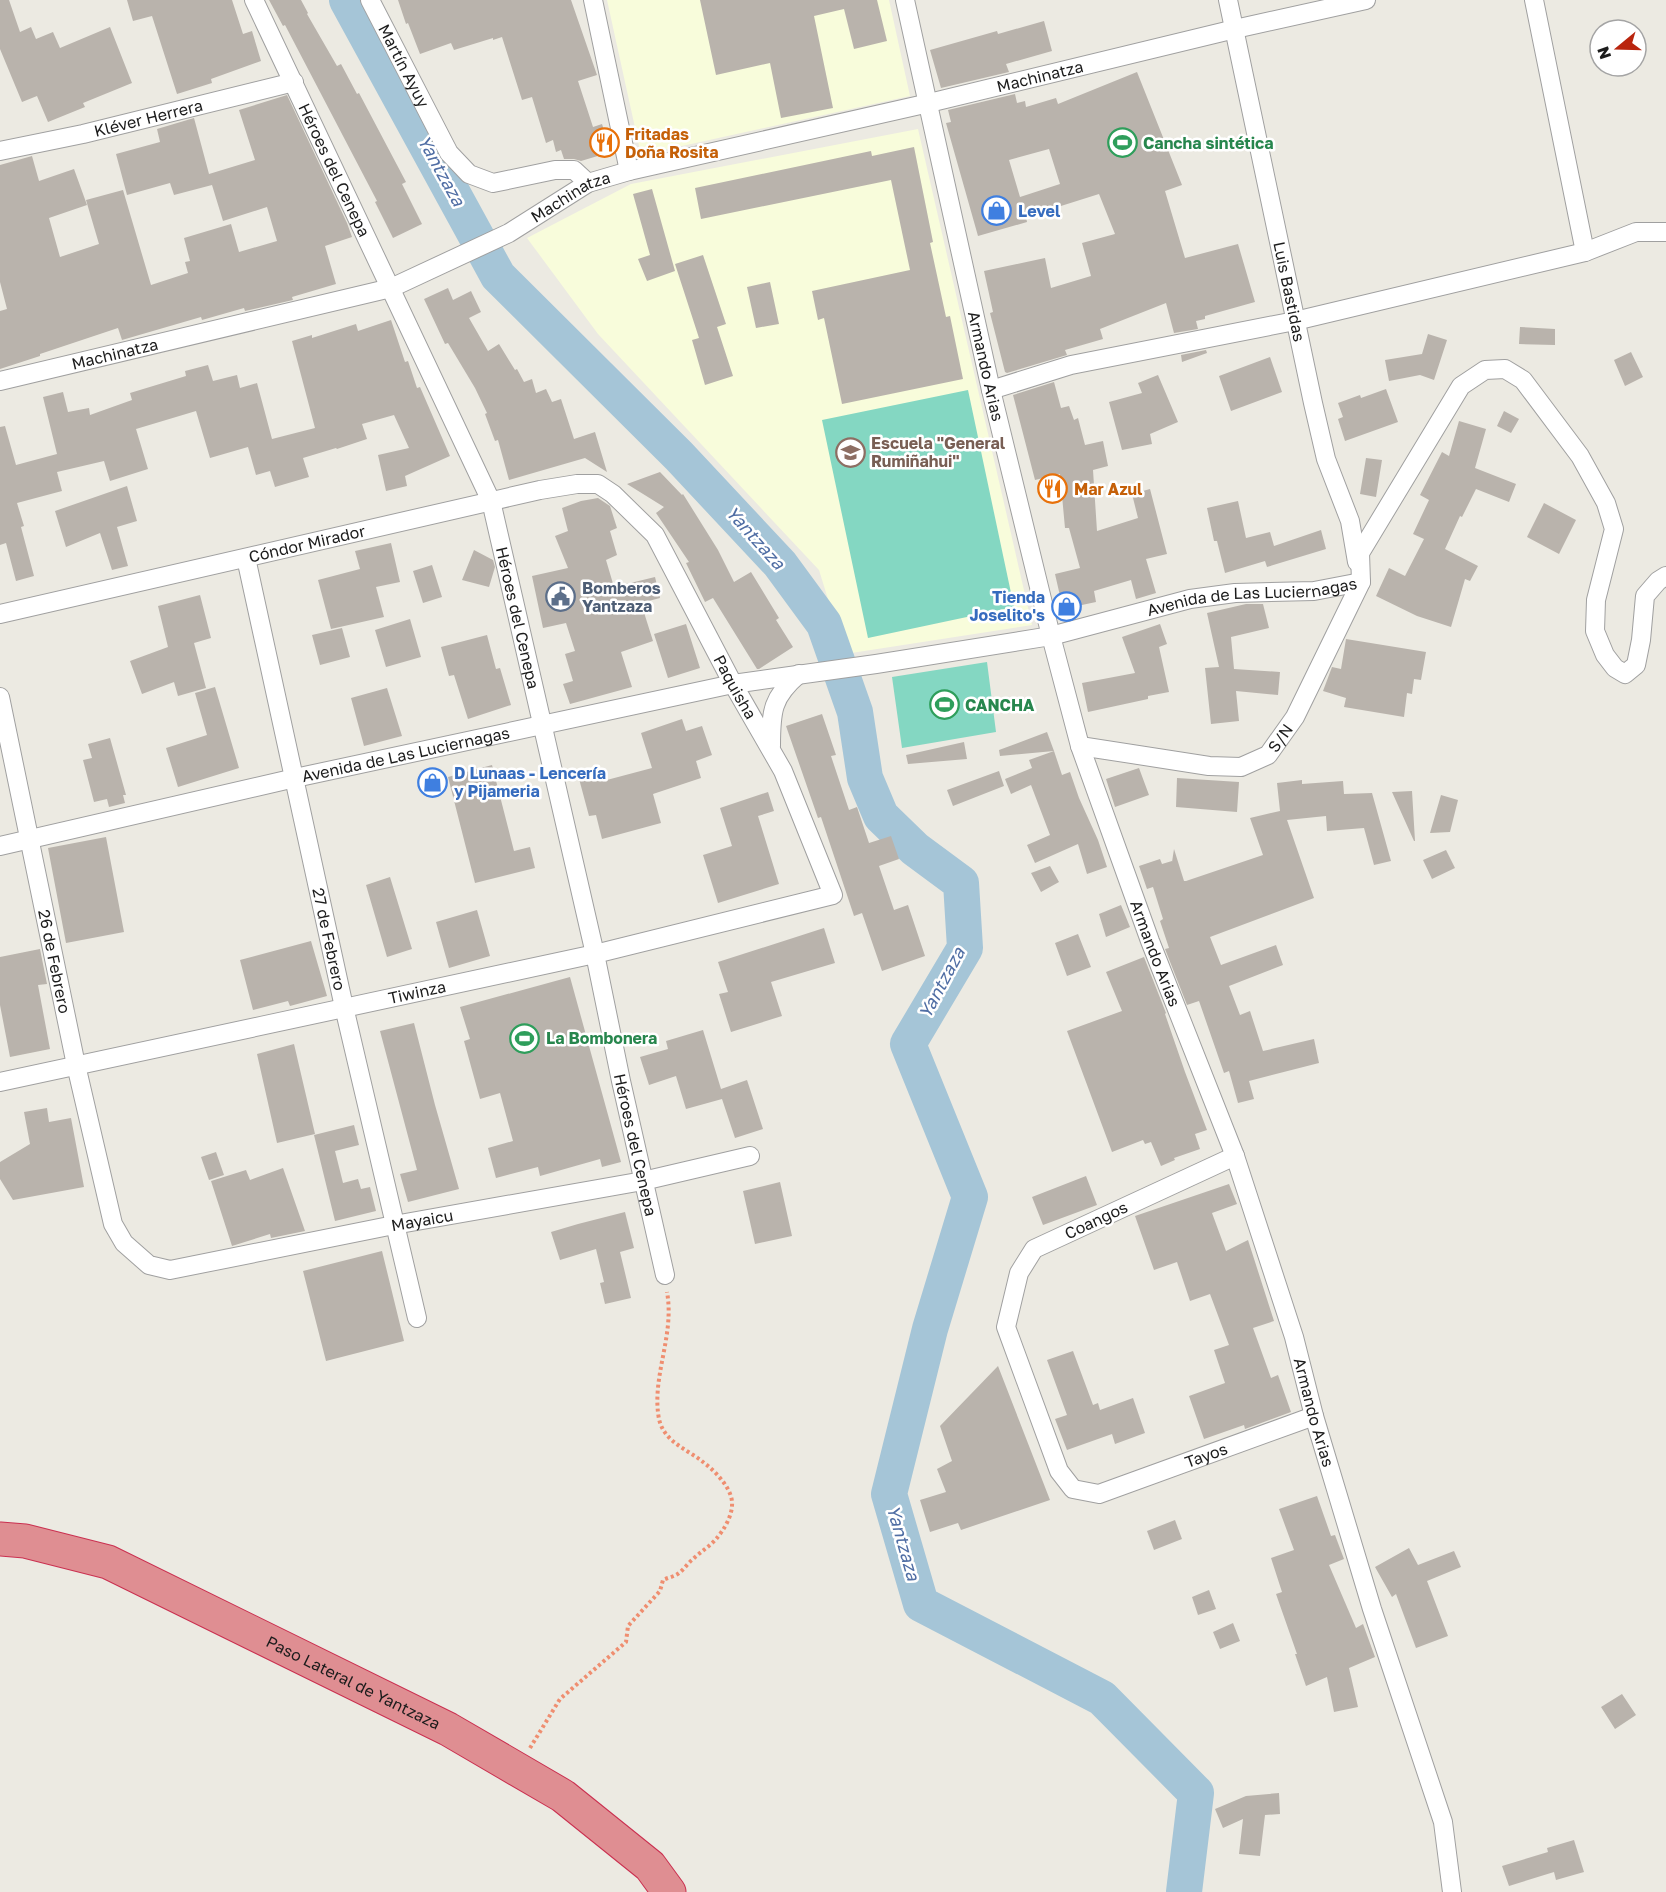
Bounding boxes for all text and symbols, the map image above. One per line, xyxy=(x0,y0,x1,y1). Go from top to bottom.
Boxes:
north arrow xyxy=(1588,18,1648,78)
street label: Martín Ayuy xyxy=(374,21,434,111)
text: N xyxy=(1592,44,1615,62)
street label: Machinatza xyxy=(995,56,1085,96)
street label: Kléver Herrera xyxy=(92,95,205,141)
street label: Héroes del Cenepa xyxy=(294,100,375,240)
place label: Fritadas Doña Rosita xyxy=(625,124,719,162)
restaurant icon: Fritadas Doña Rosita xyxy=(588,127,620,159)
sports icon: Cancha sintética xyxy=(1106,127,1138,159)
water label: Yantzaza xyxy=(413,131,471,210)
place label: Cancha sintética xyxy=(1143,133,1274,153)
street label: Machinatza xyxy=(527,167,612,227)
shop icon: Level xyxy=(981,195,1013,227)
place label: Level xyxy=(1018,201,1061,221)
street label: Luis Bastidas xyxy=(1269,240,1310,343)
street label: Armando Arias xyxy=(964,309,1008,423)
street label: Machinatza xyxy=(69,334,160,374)
place label: Escuela "General Rumiñahui" xyxy=(871,433,1006,471)
school or university icon: Escuela "General Rumiñahui" xyxy=(834,436,866,468)
restaurant icon: Mar Azul xyxy=(1037,473,1069,505)
place label: Mar Azul xyxy=(1074,479,1143,499)
water label: Yantzaza xyxy=(722,501,790,574)
street label: Cóndor Mirador xyxy=(247,520,367,567)
street label: Héroes del Cenepa xyxy=(492,545,544,691)
street label: Avenida de Las Luciernagas xyxy=(1145,573,1359,620)
place label: Bomberos Yantzaza xyxy=(582,578,661,616)
public building icon: Bomberos Yantzaza xyxy=(545,581,577,613)
place label: Tienda Joselito's xyxy=(969,587,1045,625)
shop icon: Tienda Joselito's xyxy=(1050,590,1082,622)
street label: Paquisha xyxy=(709,651,761,723)
sports icon: CANCHA xyxy=(928,689,960,721)
place label: CANCHA xyxy=(965,695,1035,715)
street label: S/N xyxy=(1263,720,1297,756)
street label: Avenida de Las Luciernagas xyxy=(300,722,511,786)
place label: D Lunaas - Lencería y Pijameria xyxy=(454,763,606,801)
shop icon: D Lunaas - Lencería y Pijameria xyxy=(417,766,449,798)
street label: 27 de Febrero xyxy=(308,886,350,992)
street label: Armando Arias xyxy=(1126,897,1185,1009)
street label: 26 de Febrero xyxy=(34,908,75,1015)
water label: Yantzaza xyxy=(913,942,969,1022)
street label: Tiwinza xyxy=(386,976,448,1008)
sports icon: La Bombonera xyxy=(509,1022,541,1054)
place label: La Bombonera xyxy=(546,1028,657,1048)
street label: Héroes del Cenepa xyxy=(610,1072,661,1218)
street label: Coangos xyxy=(1061,1197,1131,1243)
street label: Mayaicu xyxy=(390,1205,455,1235)
street label: Armando Arias xyxy=(1290,1356,1339,1469)
street label: Tayos xyxy=(1182,1438,1230,1472)
water label: Yantzaza xyxy=(883,1502,925,1584)
street label: Paso Lateral de Yantzaza xyxy=(263,1631,444,1734)

